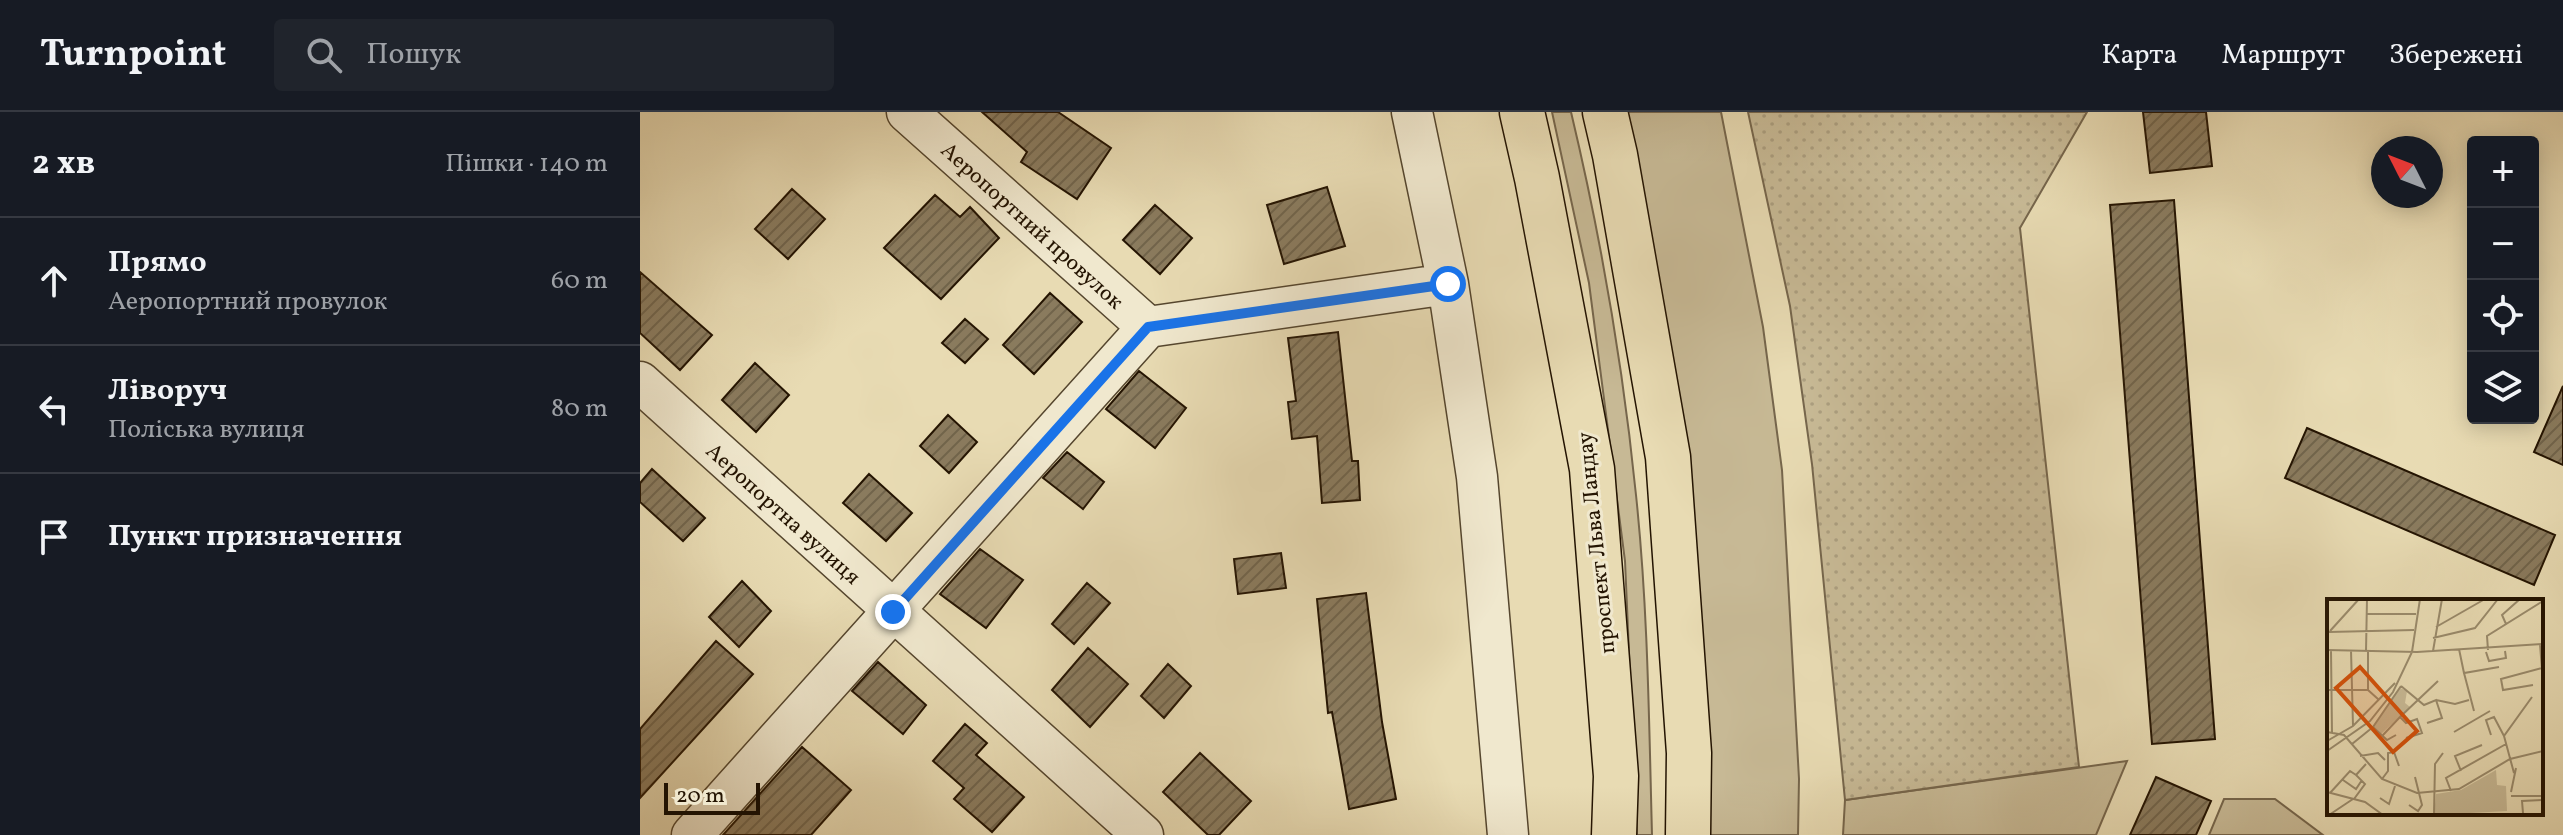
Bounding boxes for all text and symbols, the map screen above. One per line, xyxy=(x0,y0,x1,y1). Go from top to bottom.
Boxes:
search box xyxy=(274,19,834,91)
text: Turnpoint xyxy=(40,29,226,82)
icon: search xyxy=(302,33,346,77)
text: Пошук xyxy=(366,34,461,76)
text: Карта xyxy=(2102,36,2177,75)
text: Маршрут xyxy=(2221,36,2345,75)
text: Збережені xyxy=(2389,36,2523,75)
street label: Аеропортний провулок xyxy=(933,136,1130,318)
north arrow xyxy=(2371,136,2443,208)
map controls xyxy=(2467,136,2539,424)
button: + xyxy=(2467,136,2539,208)
text: 2 хв xyxy=(32,141,95,188)
text: Пішки · 140 m xyxy=(445,146,608,182)
button: − xyxy=(2467,208,2539,280)
text: Прямо xyxy=(108,242,207,284)
icon: ahead xyxy=(32,259,76,303)
text: 60 m xyxy=(551,263,608,299)
route start xyxy=(1430,266,1466,302)
button: locate xyxy=(2467,280,2539,352)
text: Аеропортний провулок xyxy=(108,284,387,320)
button: layers xyxy=(2467,352,2539,424)
text: Ліворуч xyxy=(108,370,227,412)
icon: left xyxy=(32,387,76,431)
text: 80 m xyxy=(551,391,608,427)
text: Поліська вулиця xyxy=(108,412,305,448)
street label: проспект Льва Ландау xyxy=(1570,430,1625,655)
street label: Аеропортна вулиця xyxy=(698,437,866,593)
icon: arrive xyxy=(32,515,76,559)
text: Пункт призначення xyxy=(108,516,402,558)
route end xyxy=(875,594,911,630)
inset map xyxy=(2327,599,2543,815)
scale bar xyxy=(664,779,760,815)
text: 20 m xyxy=(676,781,725,812)

